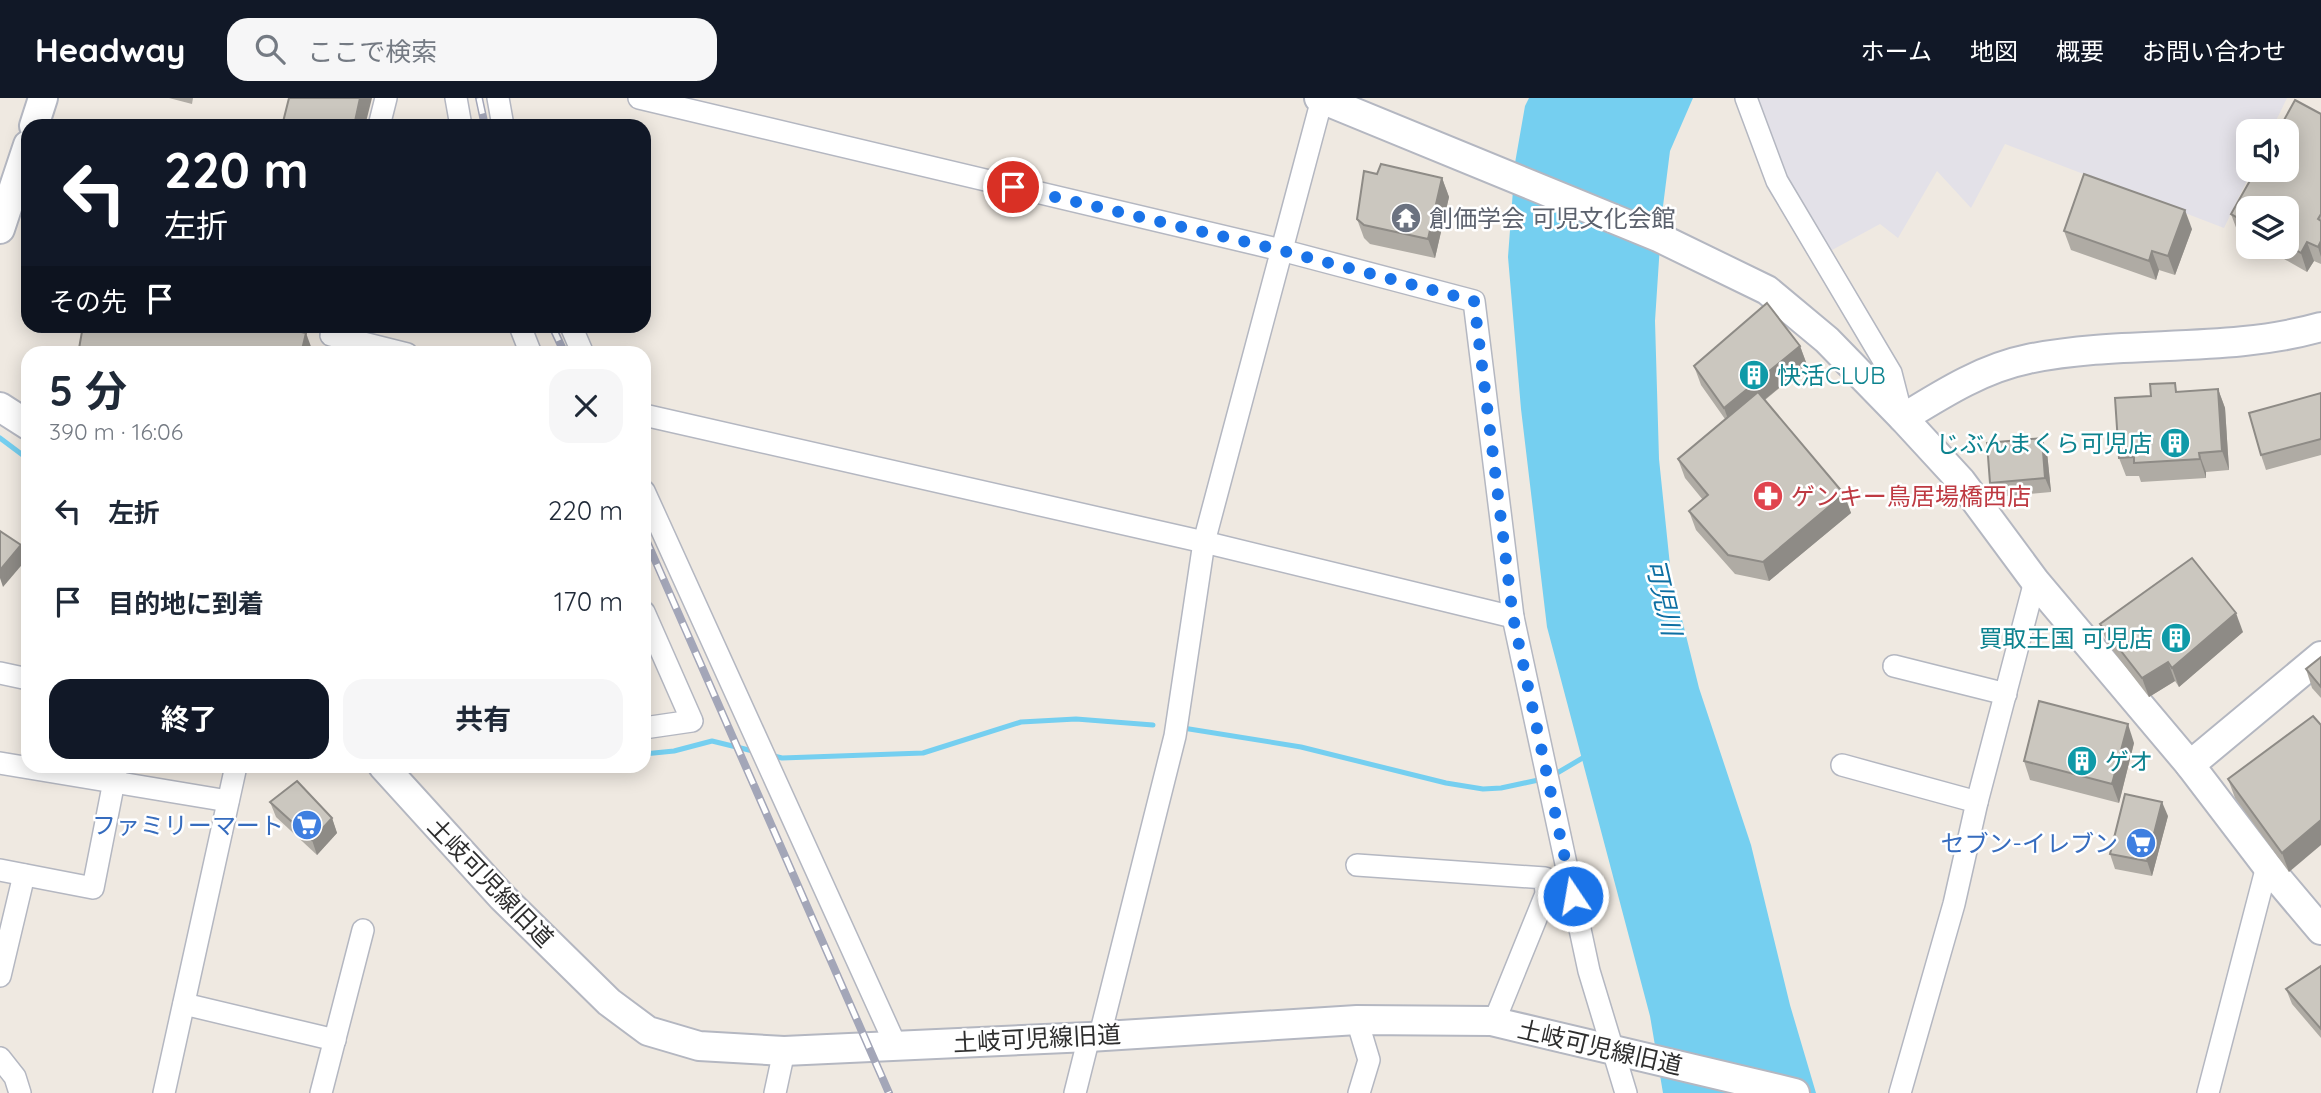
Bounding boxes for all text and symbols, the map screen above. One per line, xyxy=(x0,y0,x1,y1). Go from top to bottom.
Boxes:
search box xyxy=(227,18,717,81)
text: Headway xyxy=(35,29,185,70)
icon: search xyxy=(251,30,289,68)
text: ここで検索 xyxy=(307,35,437,68)
text: ホーム xyxy=(1861,36,1932,66)
text: 地図 xyxy=(1970,36,2018,66)
text: 概要 xyxy=(2056,36,2104,66)
text: お問い合わせ xyxy=(2142,36,2286,66)
map controls xyxy=(2236,119,2299,259)
button: sound xyxy=(2236,119,2299,182)
text: 220 m xyxy=(164,139,309,200)
icon: left xyxy=(49,147,140,238)
pin xyxy=(983,157,1043,217)
icon: arrive xyxy=(994,168,1032,206)
button: layers xyxy=(2236,196,2299,259)
temple icon: 創価学会 可児文化会館 xyxy=(1389,201,1423,235)
place label: 創価学会 可児文化会館 xyxy=(1429,203,1676,233)
text: 左折 xyxy=(164,205,228,245)
icon: arrive xyxy=(141,280,179,318)
text: その先 xyxy=(49,285,127,318)
building icon: 快活CLUB xyxy=(1737,358,1771,392)
place label: 快活CLUB xyxy=(1777,360,1886,390)
text: 5 分 xyxy=(49,364,127,417)
button: close xyxy=(549,369,623,443)
text: 390 m · 16:06 xyxy=(49,417,183,446)
building icon: じぶんまくら可児店 xyxy=(2158,426,2192,460)
place label: じぶんまくら可児店 xyxy=(1936,428,2152,458)
pharmacy icon: ゲンキー鳥居場橋西店 xyxy=(1751,479,1785,513)
place label: ゲンキー鳥居場橋西店 xyxy=(1791,481,2031,511)
icon: left xyxy=(49,492,87,530)
text: 220 m xyxy=(548,494,623,527)
text: 左折 xyxy=(108,496,160,529)
water label: 可児川 xyxy=(1639,555,1690,642)
icon: arrive xyxy=(49,583,87,621)
text: 170 m xyxy=(554,585,623,618)
text: 目的地に到着 xyxy=(108,587,264,620)
building icon: 買取王国 可児店 xyxy=(2159,621,2193,655)
place label: 買取王国 可児店 xyxy=(1978,623,2153,653)
button: 終了 xyxy=(49,679,329,759)
button: 共有 xyxy=(343,679,623,759)
building icon: ゲオ xyxy=(2065,744,2099,778)
place label: ゲオ xyxy=(2105,746,2153,776)
supermarket icon: ファミリーマート xyxy=(290,808,324,842)
place label: ファミリーマート xyxy=(92,810,284,840)
street label: 土岐可児線旧道 xyxy=(422,811,560,953)
supermarket icon: セブン-イレブン xyxy=(2124,826,2158,860)
place label: セブン-イレブン xyxy=(1941,828,2118,858)
position arrow xyxy=(1536,859,1610,933)
street label: 土岐可児線旧道 xyxy=(1515,1013,1685,1081)
street label: 土岐可児線旧道 xyxy=(952,1019,1122,1057)

